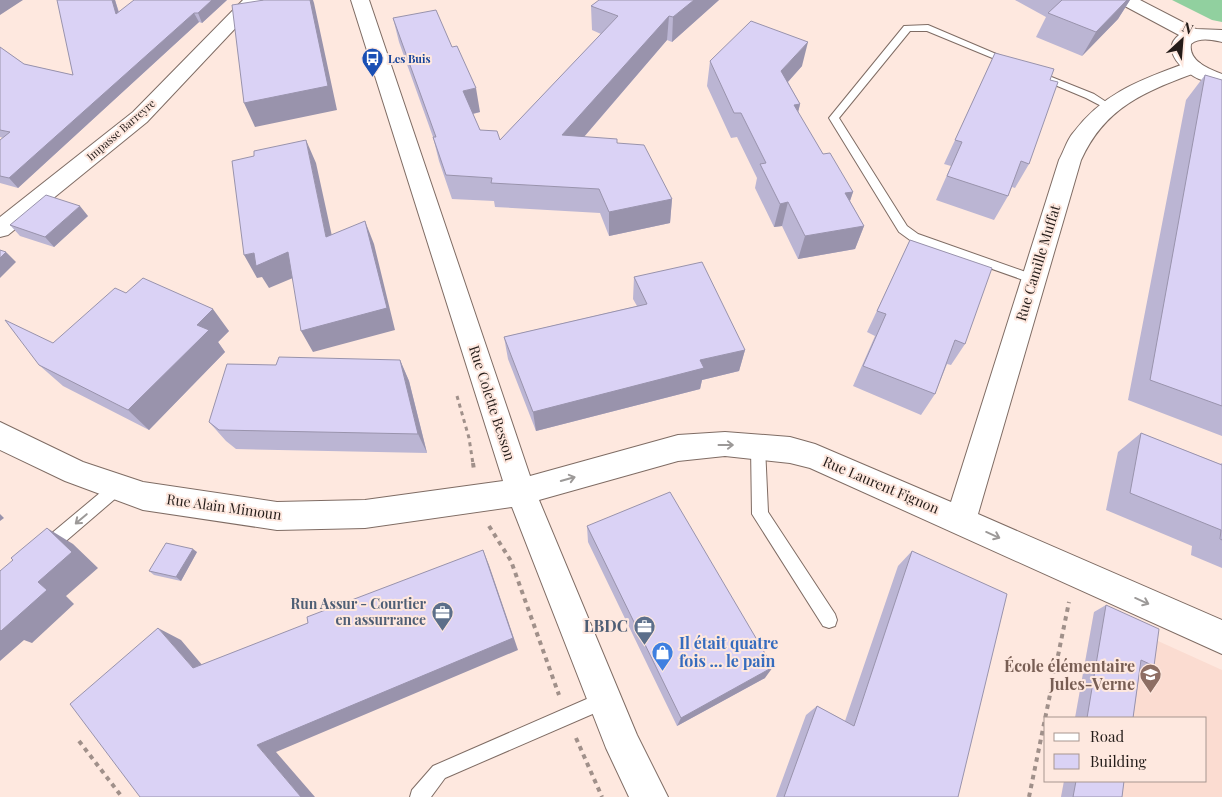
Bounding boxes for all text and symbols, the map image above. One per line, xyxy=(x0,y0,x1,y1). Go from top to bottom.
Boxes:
north arrow xyxy=(1157,15,1207,65)
text: N xyxy=(1179,17,1197,39)
bus stop icon: Les Buis xyxy=(360,47,384,78)
place label: Les Buis xyxy=(388,51,431,66)
street label: Impasse Barreyre xyxy=(83,95,159,164)
street label: Rue Camille Muffat xyxy=(1011,201,1065,323)
street label: Rue Colette Besson xyxy=(465,343,520,464)
one-way arrow xyxy=(717,440,733,450)
street label: Rue Laurent Fignon xyxy=(820,451,943,518)
one-way arrow xyxy=(559,473,575,483)
street label: Rue Alain Mimoun xyxy=(165,489,283,524)
one-way arrow xyxy=(74,513,87,524)
one-way arrow xyxy=(985,530,1000,540)
place label: Run Assur - Courtier en assurrance xyxy=(291,594,426,629)
one-way arrow xyxy=(1134,597,1149,607)
office icon: Run Assur - Courtier en assurrance xyxy=(430,600,454,631)
office icon: LBDC xyxy=(632,614,656,645)
place label: LBDC xyxy=(584,615,628,636)
place label: Il était quatre fois ... le pain xyxy=(679,632,778,671)
shop icon: Il était quatre fois ... le pain xyxy=(651,640,675,671)
place label: École élémentaire Jules-Verne xyxy=(1004,655,1135,694)
school or university icon: École élémentaire Jules-Verne xyxy=(1139,663,1163,694)
legend xyxy=(1044,717,1207,782)
text: Road xyxy=(1090,726,1124,746)
text: Building xyxy=(1090,751,1147,771)

